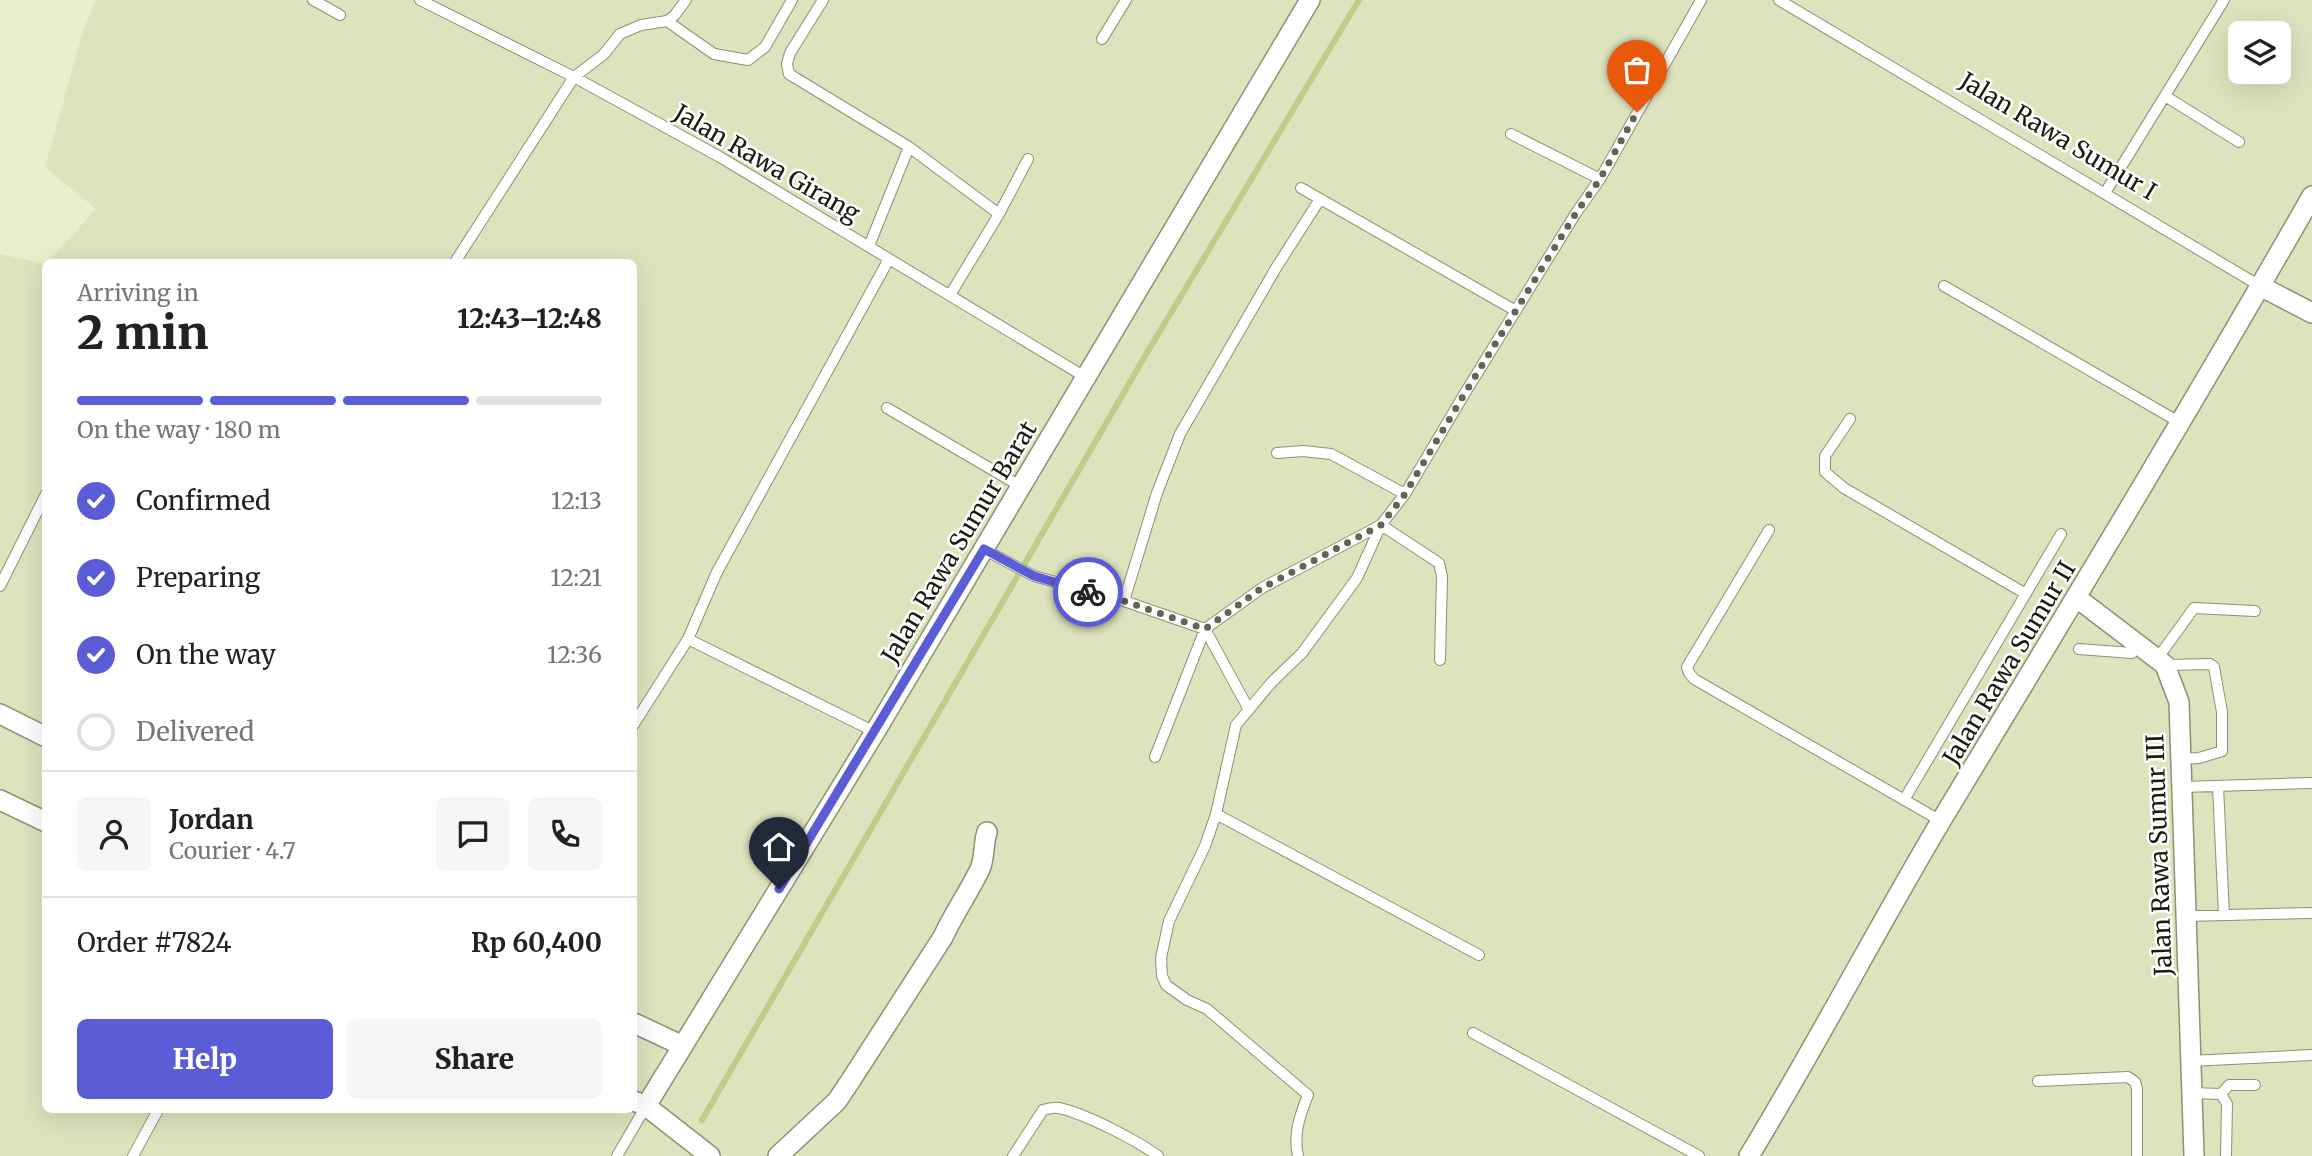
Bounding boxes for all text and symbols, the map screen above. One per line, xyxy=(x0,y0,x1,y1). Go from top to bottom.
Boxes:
map controls xyxy=(2228,21,2291,84)
button: layers xyxy=(2228,21,2291,84)
pin xyxy=(1607,40,1667,112)
icon: bag xyxy=(1618,51,1656,89)
street label: Jalan Rawa Sumur I xyxy=(1953,65,2162,207)
street label: Jalan Rawa Girang xyxy=(668,97,866,229)
text: Arriving in xyxy=(77,278,199,307)
text: 12:43–12:48 xyxy=(457,302,602,335)
text: 2 min xyxy=(77,304,209,362)
text: On the way · 180 m xyxy=(77,415,281,444)
street label: Jalan Rawa Sumur Barat xyxy=(874,415,1044,670)
icon: check xyxy=(77,482,115,520)
text: Confirmed xyxy=(136,484,271,517)
text: 12:13 xyxy=(551,486,602,515)
street label: Jalan Rawa Sumur II xyxy=(1935,555,2082,772)
courier xyxy=(1053,557,1123,627)
icon: check xyxy=(77,559,115,597)
text: Preparing xyxy=(136,561,260,594)
text: 12:21 xyxy=(550,563,602,592)
icon: bike xyxy=(1069,573,1107,611)
icon: check xyxy=(77,636,115,674)
text: On the way xyxy=(136,638,276,671)
text: 12:36 xyxy=(547,640,602,669)
text: Delivered xyxy=(136,715,255,748)
street label: Jalan Rawa Sumur III xyxy=(2139,734,2179,977)
button: person xyxy=(77,797,151,871)
button: chat xyxy=(436,797,510,871)
button: phone xyxy=(528,797,602,871)
text: Jordan xyxy=(169,803,254,836)
pin xyxy=(749,817,809,889)
icon: home xyxy=(760,828,798,866)
text: Courier · 4.7 xyxy=(169,836,296,865)
text: Order #7824 xyxy=(77,926,232,959)
text: Rp 60,400 xyxy=(471,926,602,959)
button: Help xyxy=(77,1019,333,1099)
button: Share xyxy=(347,1019,602,1099)

